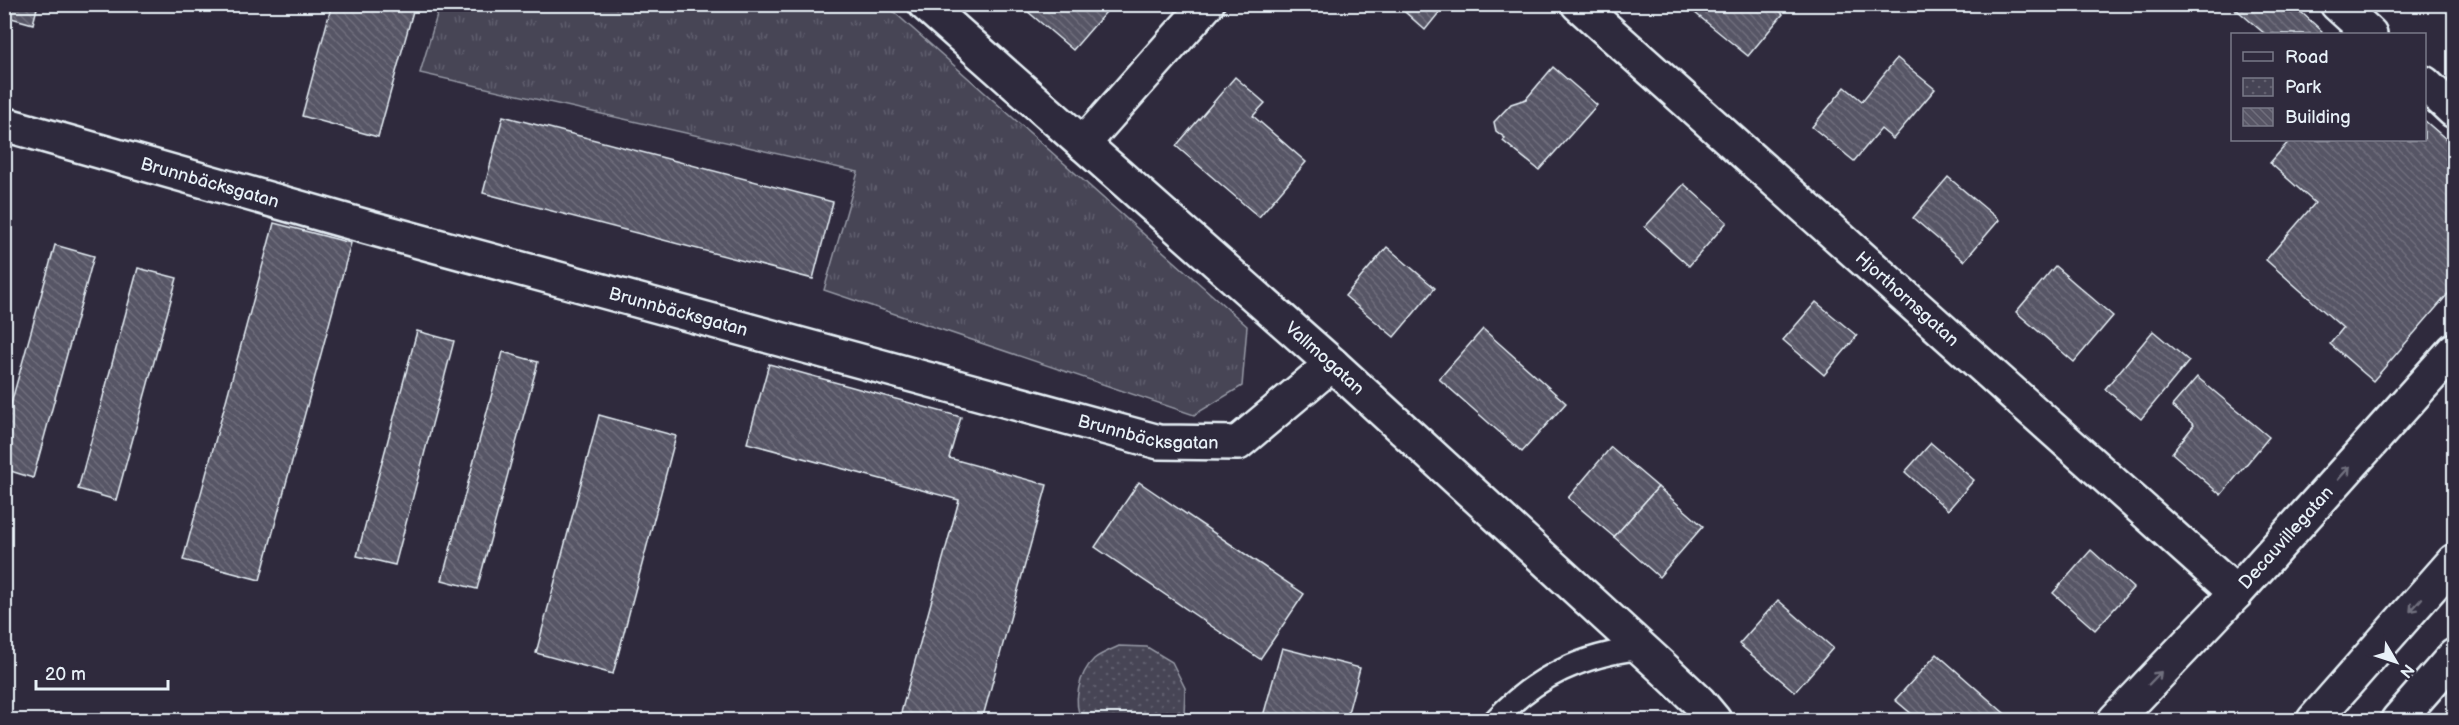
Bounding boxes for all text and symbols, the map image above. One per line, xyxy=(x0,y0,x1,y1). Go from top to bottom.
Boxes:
legend xyxy=(2231,33,2426,141)
text: Road xyxy=(2285,47,2329,68)
text: Park xyxy=(2285,77,2321,98)
text: Building xyxy=(2285,107,2351,128)
street label: Brunnbäcksgatan xyxy=(138,153,282,212)
street label: Hjorthornsgatan xyxy=(1851,247,1963,351)
street label: Brunnbäcksgatan xyxy=(607,283,750,340)
street label: Vallmogatan xyxy=(1281,317,1369,399)
street label: Brunnbäcksgatan xyxy=(1076,410,1219,453)
one-way arrow xyxy=(2337,466,2351,481)
street label: Decauvillegatan xyxy=(2234,482,2337,593)
one-way arrow xyxy=(2409,597,2423,612)
north arrow xyxy=(2366,632,2426,692)
scale bar xyxy=(36,653,168,691)
text: N xyxy=(2395,660,2418,681)
text: 20 m xyxy=(45,664,86,685)
one-way arrow xyxy=(2148,671,2163,686)

